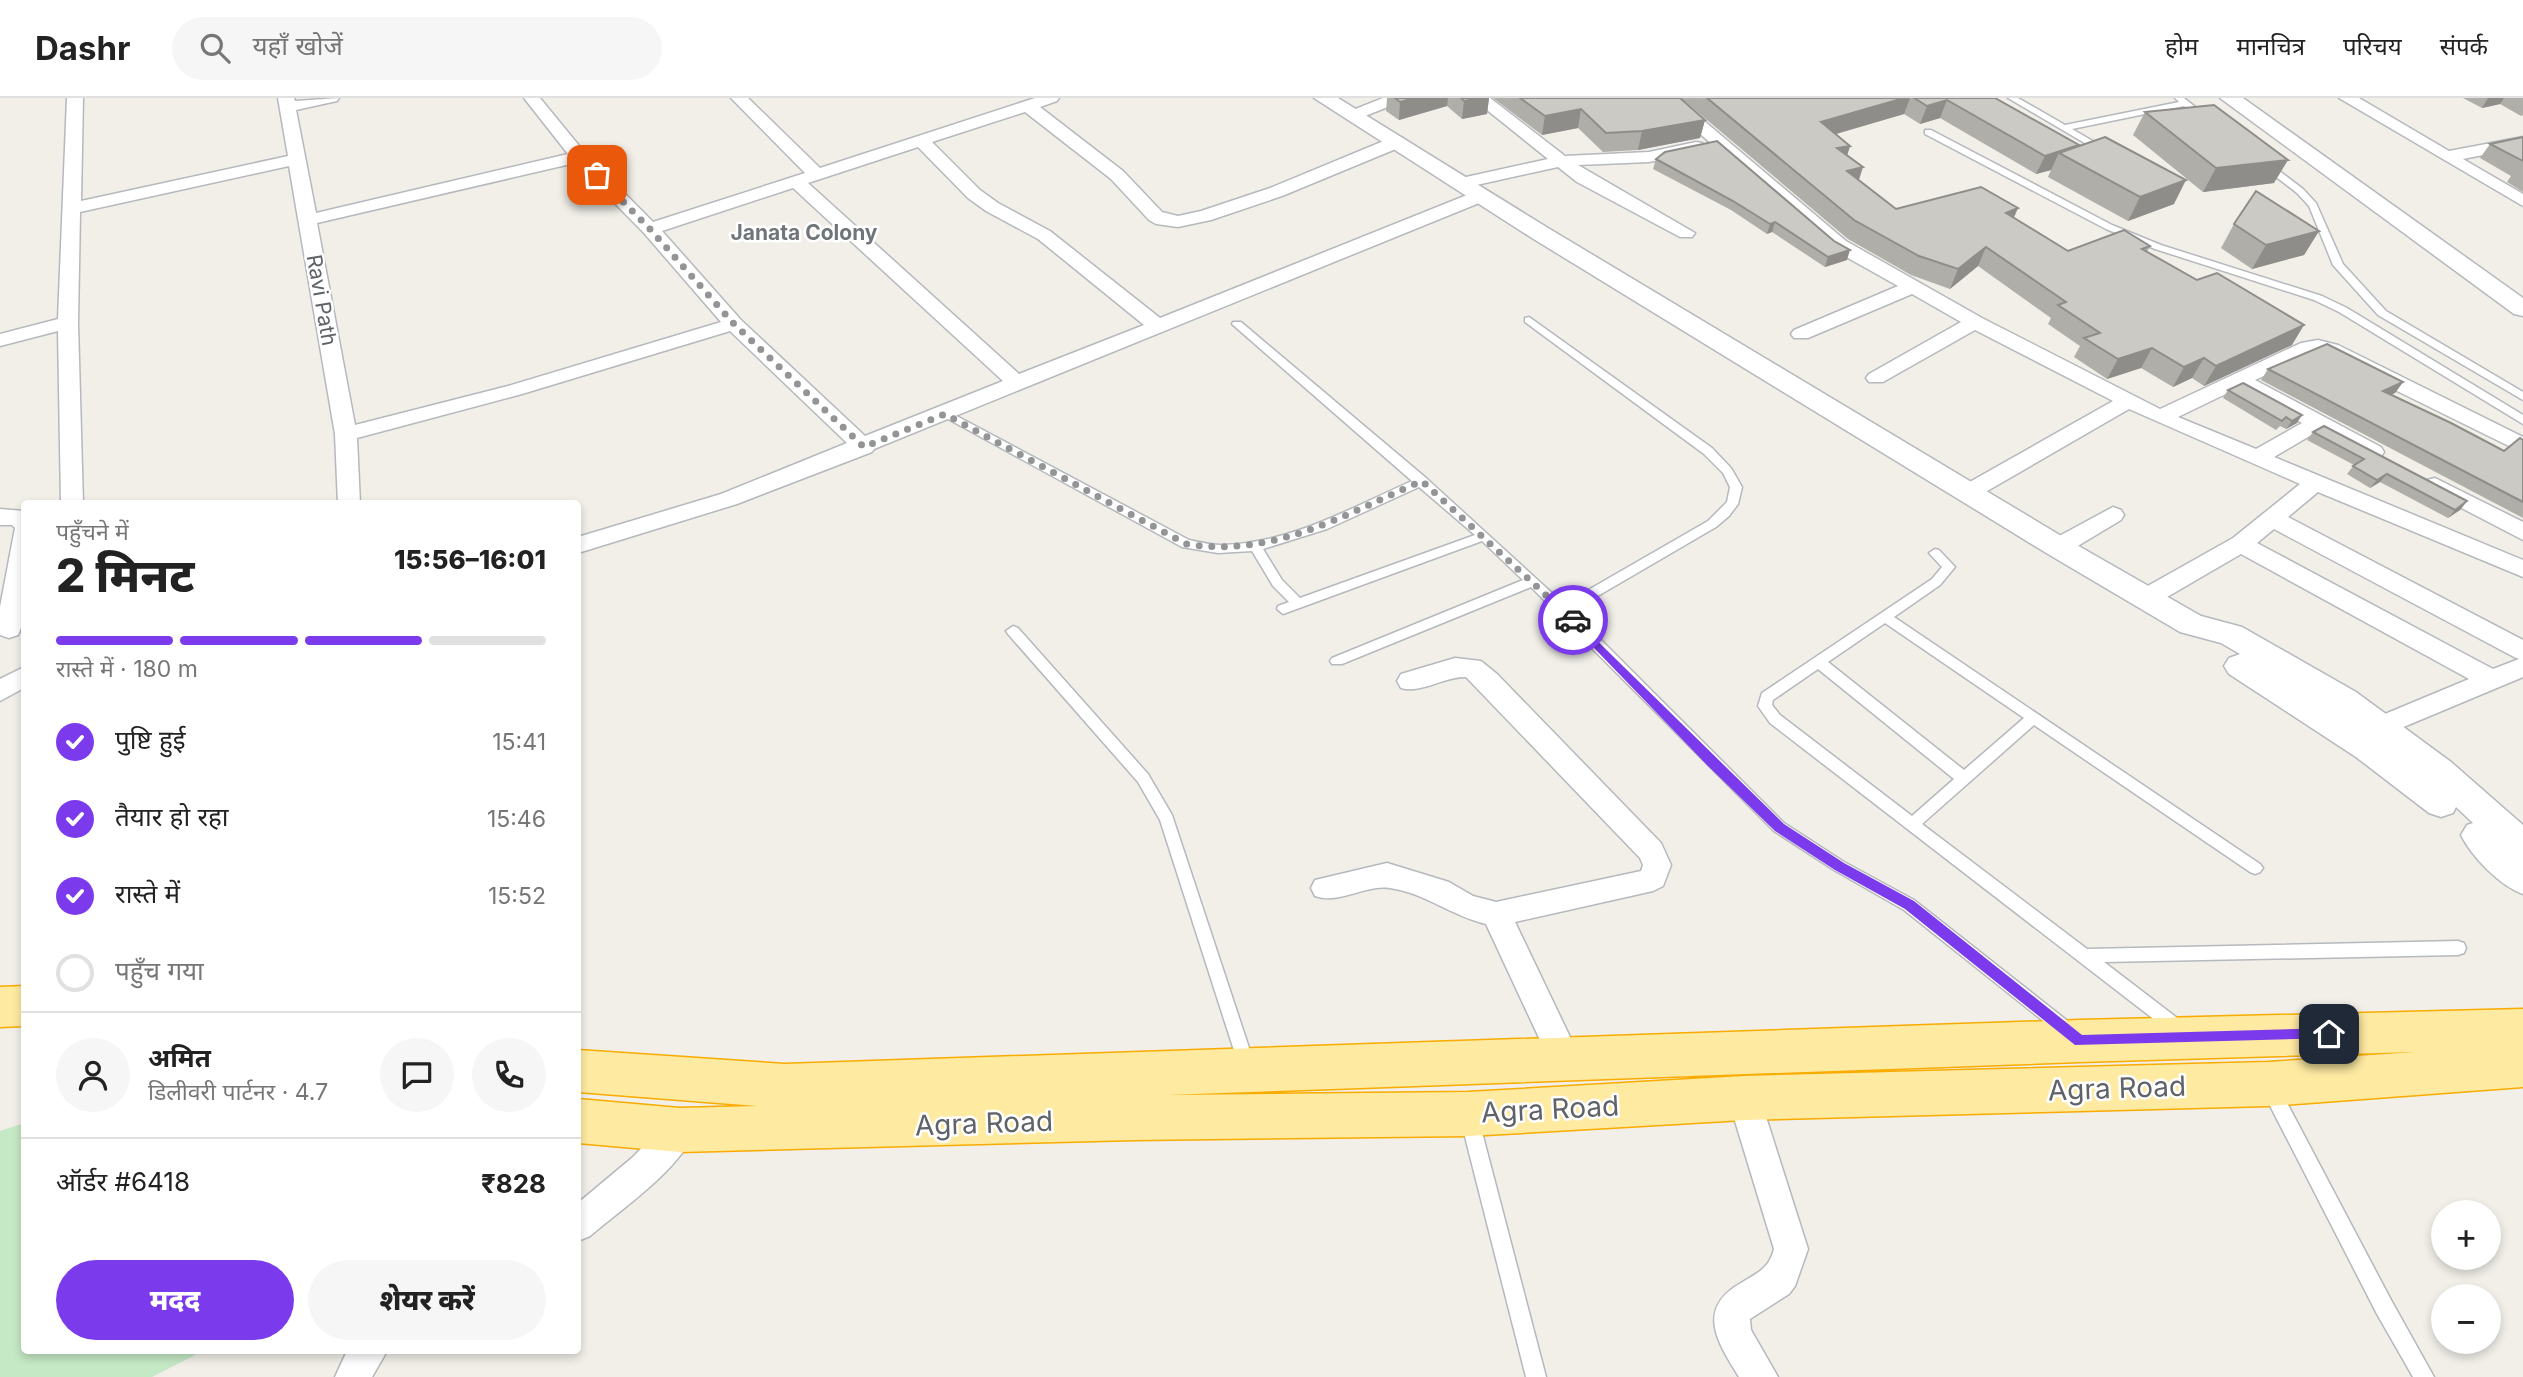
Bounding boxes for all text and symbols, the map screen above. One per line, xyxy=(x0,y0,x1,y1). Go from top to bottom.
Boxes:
search box xyxy=(172,17,662,80)
text: Dashr xyxy=(35,28,130,68)
icon: search xyxy=(196,29,234,67)
text: यहाँ खोजें xyxy=(252,30,343,61)
text: होम xyxy=(2165,32,2198,61)
text: मानचित्र xyxy=(2236,32,2305,61)
text: परिचय xyxy=(2343,32,2402,61)
text: संपर्क xyxy=(2440,32,2488,61)
pin xyxy=(567,145,627,205)
icon: bag xyxy=(578,156,616,194)
district label: Janata Colony xyxy=(730,220,878,245)
street label: Ravi Path xyxy=(302,252,342,348)
text: पहुँचने में xyxy=(56,518,129,546)
text: 15:56–16:01 xyxy=(394,544,546,575)
text: 2 मिनट xyxy=(56,547,194,603)
courier xyxy=(1538,585,1608,655)
icon: car xyxy=(1554,601,1592,639)
text: रास्ते में · 180 m xyxy=(56,655,198,683)
icon: check xyxy=(56,723,94,761)
text: पुष्टि हुई xyxy=(115,724,186,755)
text: 15:41 xyxy=(492,728,546,756)
icon: check xyxy=(56,800,94,838)
text: तैयार हो रहा xyxy=(115,801,229,832)
text: 15:46 xyxy=(487,805,546,833)
icon: check xyxy=(56,877,94,915)
text: रास्ते में xyxy=(115,878,180,909)
text: 15:52 xyxy=(488,882,546,910)
text: पहुँच गया xyxy=(115,955,204,986)
pin xyxy=(2299,1004,2359,1064)
icon: home xyxy=(2310,1015,2348,1053)
button: person xyxy=(56,1038,130,1112)
button: chat xyxy=(380,1038,454,1112)
button: phone xyxy=(472,1038,546,1112)
text: अमित xyxy=(148,1042,211,1073)
street label: Agra Road xyxy=(2047,1069,2187,1107)
text: डिलीवरी पार्टनर · 4.7 xyxy=(148,1078,328,1106)
street label: Agra Road xyxy=(1480,1088,1620,1130)
street label: Agra Road xyxy=(914,1104,1054,1142)
text: ऑर्डर #6418 xyxy=(56,1166,190,1197)
text: ₹828 xyxy=(481,1168,546,1199)
map controls xyxy=(2431,1200,2501,1354)
button: + xyxy=(2431,1200,2501,1270)
button: मदद xyxy=(56,1260,294,1340)
button: शेयर करें xyxy=(308,1260,546,1340)
button: − xyxy=(2431,1284,2501,1354)

